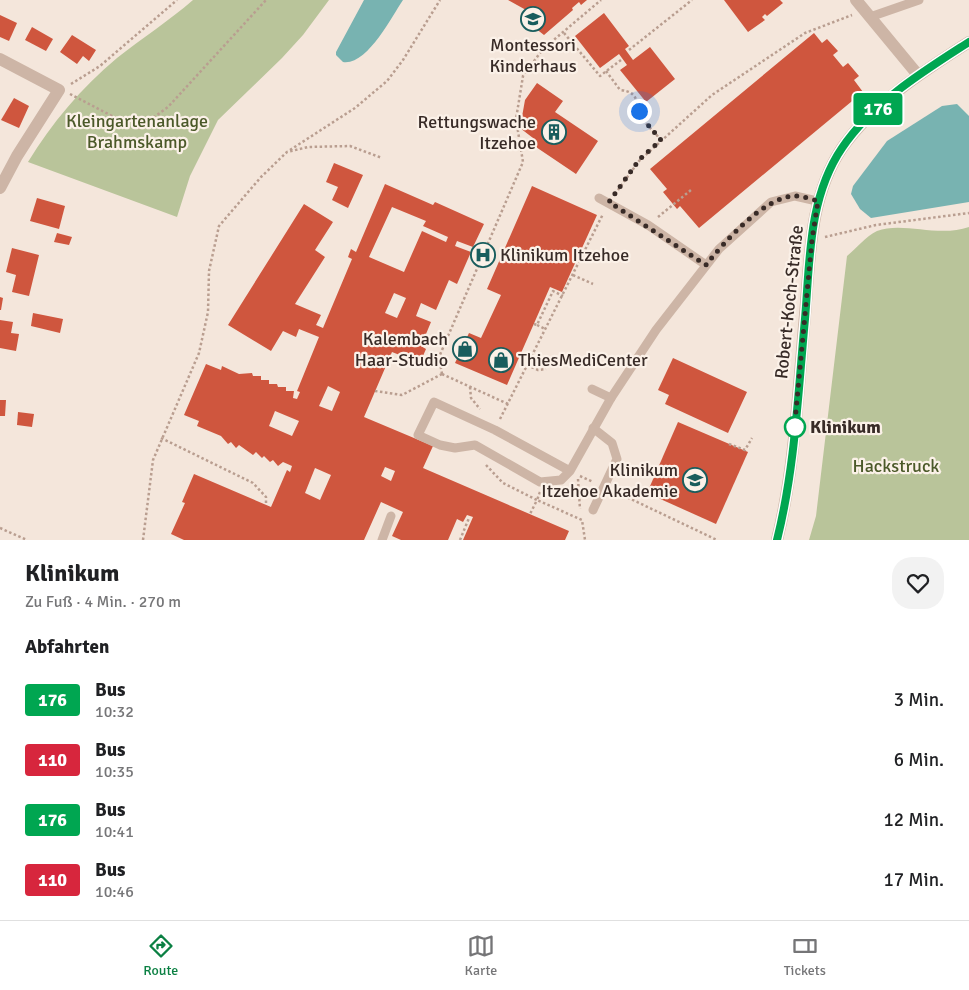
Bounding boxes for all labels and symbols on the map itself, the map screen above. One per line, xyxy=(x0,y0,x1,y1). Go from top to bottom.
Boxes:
school or university icon: Montessori Kinderhaus xyxy=(520,6,546,32)
place label: Montessori Kinderhaus xyxy=(489,34,577,77)
line badge: 176 xyxy=(849,93,907,125)
your location xyxy=(627,99,652,124)
park label: Kleingartenanlage Brahmskamp xyxy=(66,110,208,153)
place label: Rettungswache Itzehoe xyxy=(418,111,536,154)
building icon: Rettungswache Itzehoe xyxy=(541,119,567,145)
street label: Robert-Koch-Straße xyxy=(770,224,808,380)
hospital icon: Klinikum Itzehoe xyxy=(470,242,496,268)
place label: Klinikum Itzehoe xyxy=(500,244,629,266)
place label: Kalembach Haar-Studio xyxy=(355,328,448,371)
shop icon: Kalembach Haar-Studio xyxy=(452,336,478,362)
shop icon: ThiesMediCenter xyxy=(488,347,514,373)
place label: ThiesMediCenter xyxy=(518,349,648,371)
marker: Klinikum xyxy=(784,416,806,438)
place label: Klinikum xyxy=(810,416,881,438)
park label: Hackstruck xyxy=(853,455,939,477)
place label: Klinikum Itzehoe Akademie xyxy=(541,459,678,502)
school or university icon: Klinikum Itzehoe Akademie xyxy=(682,467,708,493)

